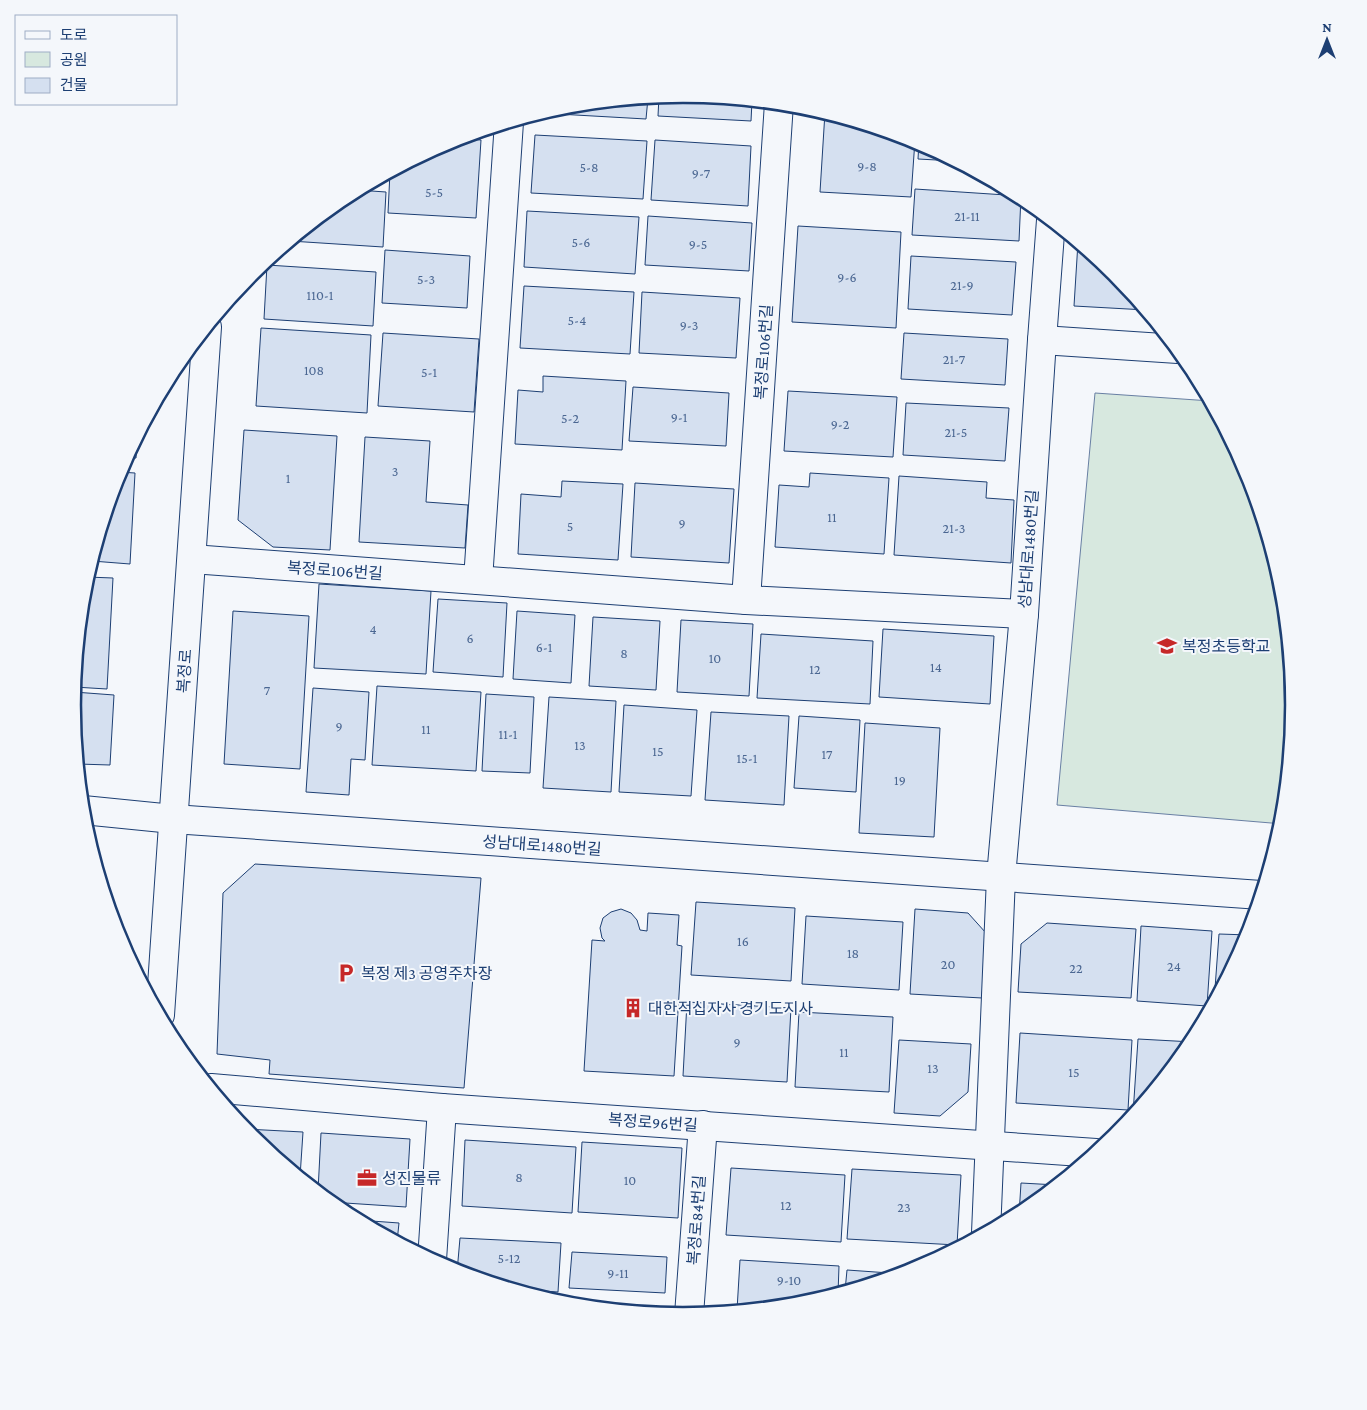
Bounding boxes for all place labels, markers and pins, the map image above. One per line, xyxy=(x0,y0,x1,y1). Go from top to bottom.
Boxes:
school or university icon: 복정초등학교 xyxy=(1156,635,1178,657)
place label: 복정초등학교 xyxy=(1182,638,1270,655)
parking icon: 복정 제3 공영주차장 xyxy=(335,962,357,984)
place label: 복정 제3 공영주차장 xyxy=(361,965,493,982)
building icon: 대한적십자사 경기도지사 xyxy=(622,997,644,1019)
place label: 대한적십자사 경기도지사 xyxy=(648,1000,813,1017)
office icon: 성진물류 xyxy=(356,1167,378,1189)
place label: 성진물류 xyxy=(382,1170,441,1187)

